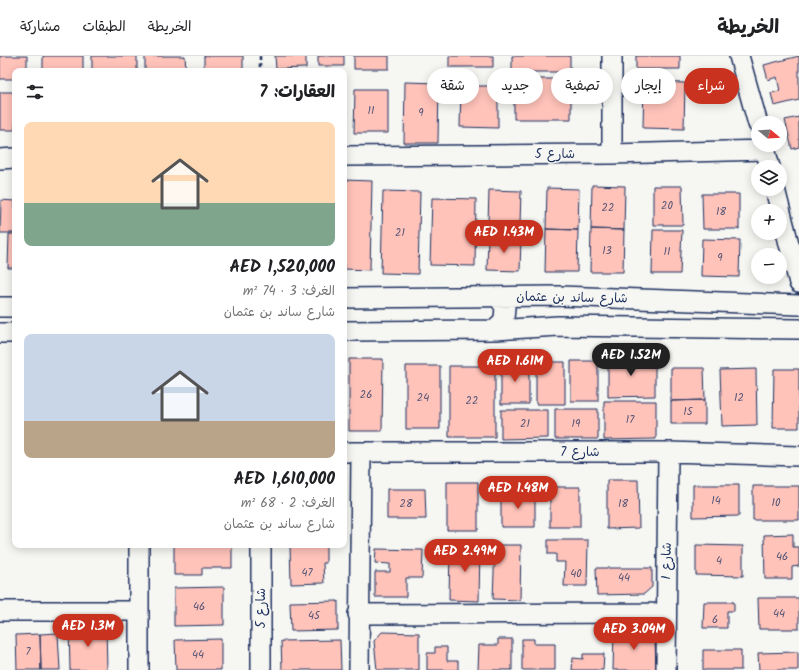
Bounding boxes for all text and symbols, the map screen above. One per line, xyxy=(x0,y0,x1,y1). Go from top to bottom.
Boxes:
text: الخريطة xyxy=(717,13,779,43)
text: مشاركة xyxy=(20,16,60,38)
text: الطبقات xyxy=(82,16,126,38)
text: الخريطة xyxy=(148,16,191,38)
chip: شقة xyxy=(427,68,479,104)
chip: جديد xyxy=(487,68,543,104)
chip: تصفية xyxy=(551,68,613,104)
chip: إيجار xyxy=(621,68,676,104)
chip: شراء xyxy=(684,68,739,104)
text: العقارات: 7 xyxy=(259,79,335,106)
icon: filters xyxy=(24,81,46,103)
house number: 11 xyxy=(368,102,374,120)
house number: 9 xyxy=(418,104,424,122)
north arrow xyxy=(751,116,787,152)
map controls xyxy=(751,116,787,284)
street label: شارع 5 xyxy=(535,144,575,165)
icon: home xyxy=(144,148,216,220)
button: layers xyxy=(751,160,787,196)
house number: 20 xyxy=(661,197,673,215)
house number: 22 xyxy=(602,199,614,217)
house number: 18 xyxy=(716,203,726,221)
button: + xyxy=(751,204,787,240)
pin: AED 1.43M xyxy=(458,220,550,254)
text: AED 1.43M xyxy=(474,222,534,243)
house number: 21 xyxy=(395,224,405,242)
house number: 13 xyxy=(602,242,612,260)
house number: 11 xyxy=(664,243,670,261)
button: − xyxy=(751,248,787,284)
house number: 9 xyxy=(717,249,723,267)
text: AED 1,520,000 xyxy=(230,254,335,281)
text: الغرف: 3 · 74 m² xyxy=(243,281,335,302)
street label: شارع ساند بن عثمان xyxy=(516,287,628,309)
text: شارع ساند بن عثمان xyxy=(224,302,335,323)
pin: AED 1.52M xyxy=(585,343,677,377)
text: AED 1.52M xyxy=(601,345,661,366)
pin: AED 1.61M xyxy=(469,349,561,383)
text: AED 1.61M xyxy=(487,351,543,372)
icon: home xyxy=(144,360,216,432)
house number: 26 xyxy=(360,386,372,404)
house number: 24 xyxy=(417,389,429,407)
house number: 12 xyxy=(734,389,744,407)
house number: 22 xyxy=(466,392,478,410)
house number: 15 xyxy=(683,403,694,421)
house number: 17 xyxy=(626,411,635,429)
house number: 21 xyxy=(520,415,530,433)
house number: 19 xyxy=(572,415,581,433)
street label: شارع 7 xyxy=(560,442,600,463)
text: AED 1,610,000 xyxy=(234,466,335,493)
pin: AED 1.48M xyxy=(472,476,564,510)
text: AED 1.48M xyxy=(488,478,548,499)
house number: 14 xyxy=(711,492,721,510)
text: الغرف: 2 · 68 m² xyxy=(241,493,335,514)
house number: 10 xyxy=(772,494,781,512)
house number: 28 xyxy=(399,495,413,513)
house number: 18 xyxy=(618,495,628,513)
text: شارع ساند بن عثمان xyxy=(224,514,335,535)
pin: AED 2.49M xyxy=(419,539,511,573)
text: AED 2.49M xyxy=(433,541,497,562)
street label: شارع 1 xyxy=(656,542,678,580)
house number: 46 xyxy=(776,548,788,566)
house number: 4 xyxy=(716,552,722,570)
house number: 47 xyxy=(301,564,313,582)
house number: 40 xyxy=(570,565,582,583)
house number: 44 xyxy=(618,569,630,587)
street label: شارع 5 xyxy=(251,588,272,628)
house number: 46 xyxy=(193,598,205,616)
house number: 44 xyxy=(773,605,785,623)
house number: 45 xyxy=(308,607,321,625)
house number: 6 xyxy=(712,611,718,629)
pin: AED 1.3M xyxy=(47,614,129,648)
text: AED 1.3M xyxy=(62,616,114,637)
pin: AED 3.04M xyxy=(588,617,680,651)
text: AED 3.04M xyxy=(603,619,665,640)
house number: 7 xyxy=(25,643,31,661)
house number: 44 xyxy=(192,646,204,664)

